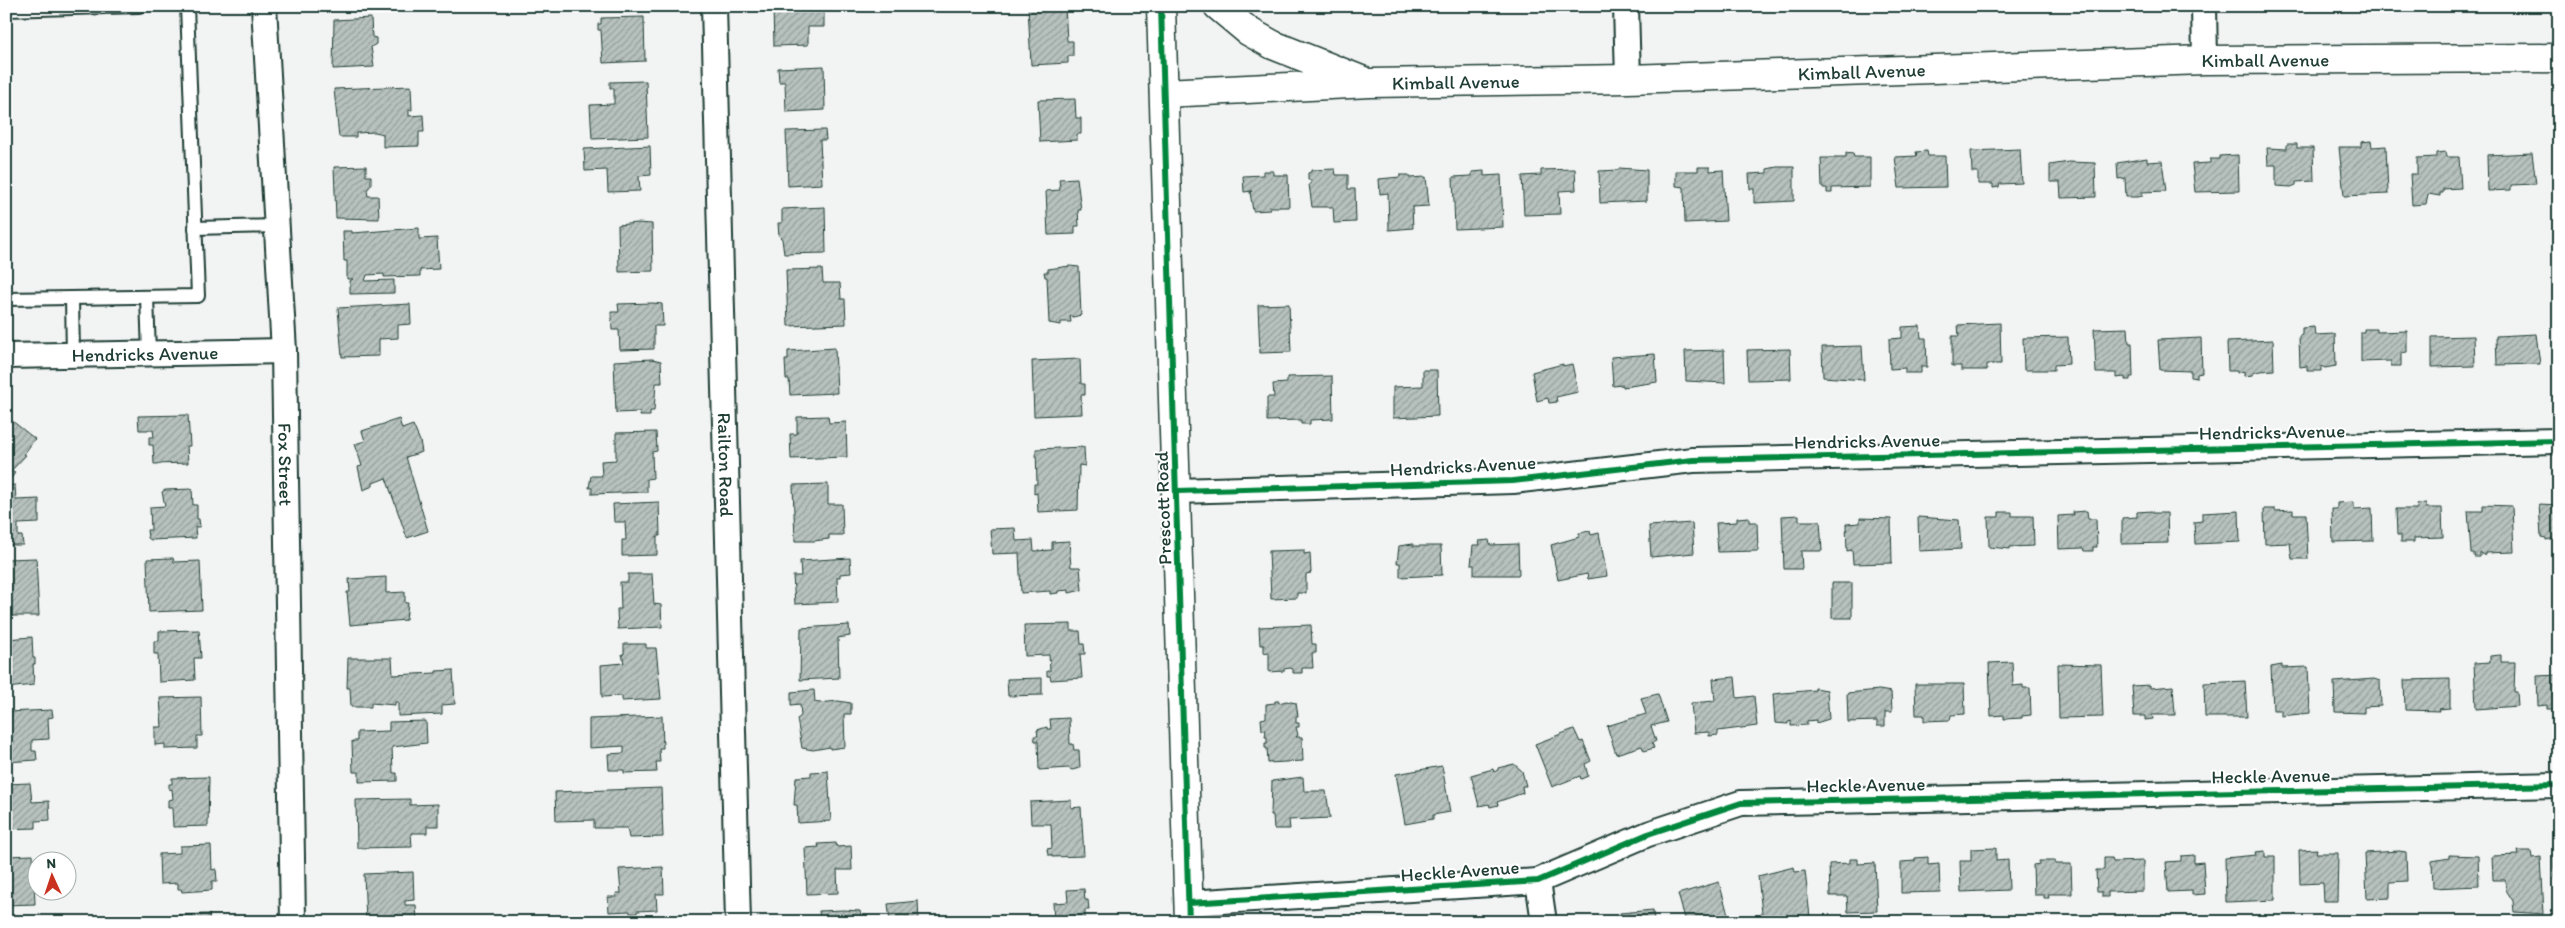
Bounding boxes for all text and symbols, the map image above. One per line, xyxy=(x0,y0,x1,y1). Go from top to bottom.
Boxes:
street label: Kimball Avenue xyxy=(2201,48,2329,72)
street label: Kimball Avenue xyxy=(1797,58,1926,85)
street label: Kimball Avenue xyxy=(1392,69,1520,94)
street label: Hendricks Avenue xyxy=(72,341,218,366)
street label: Railton Road xyxy=(713,412,739,518)
street label: Hendricks Avenue xyxy=(2199,419,2345,445)
street label: Fox Street xyxy=(274,423,298,506)
street label: Hendricks Avenue xyxy=(1794,428,1940,454)
street label: Prescott Road xyxy=(1150,450,1176,565)
street label: Hendricks Avenue xyxy=(1389,451,1537,481)
street label: Heckle Avenue xyxy=(2211,763,2331,789)
street label: Heckle Avenue xyxy=(1806,772,1926,798)
north arrow xyxy=(28,850,78,900)
text: N xyxy=(46,855,57,872)
street label: Heckle Avenue xyxy=(1400,855,1520,887)

